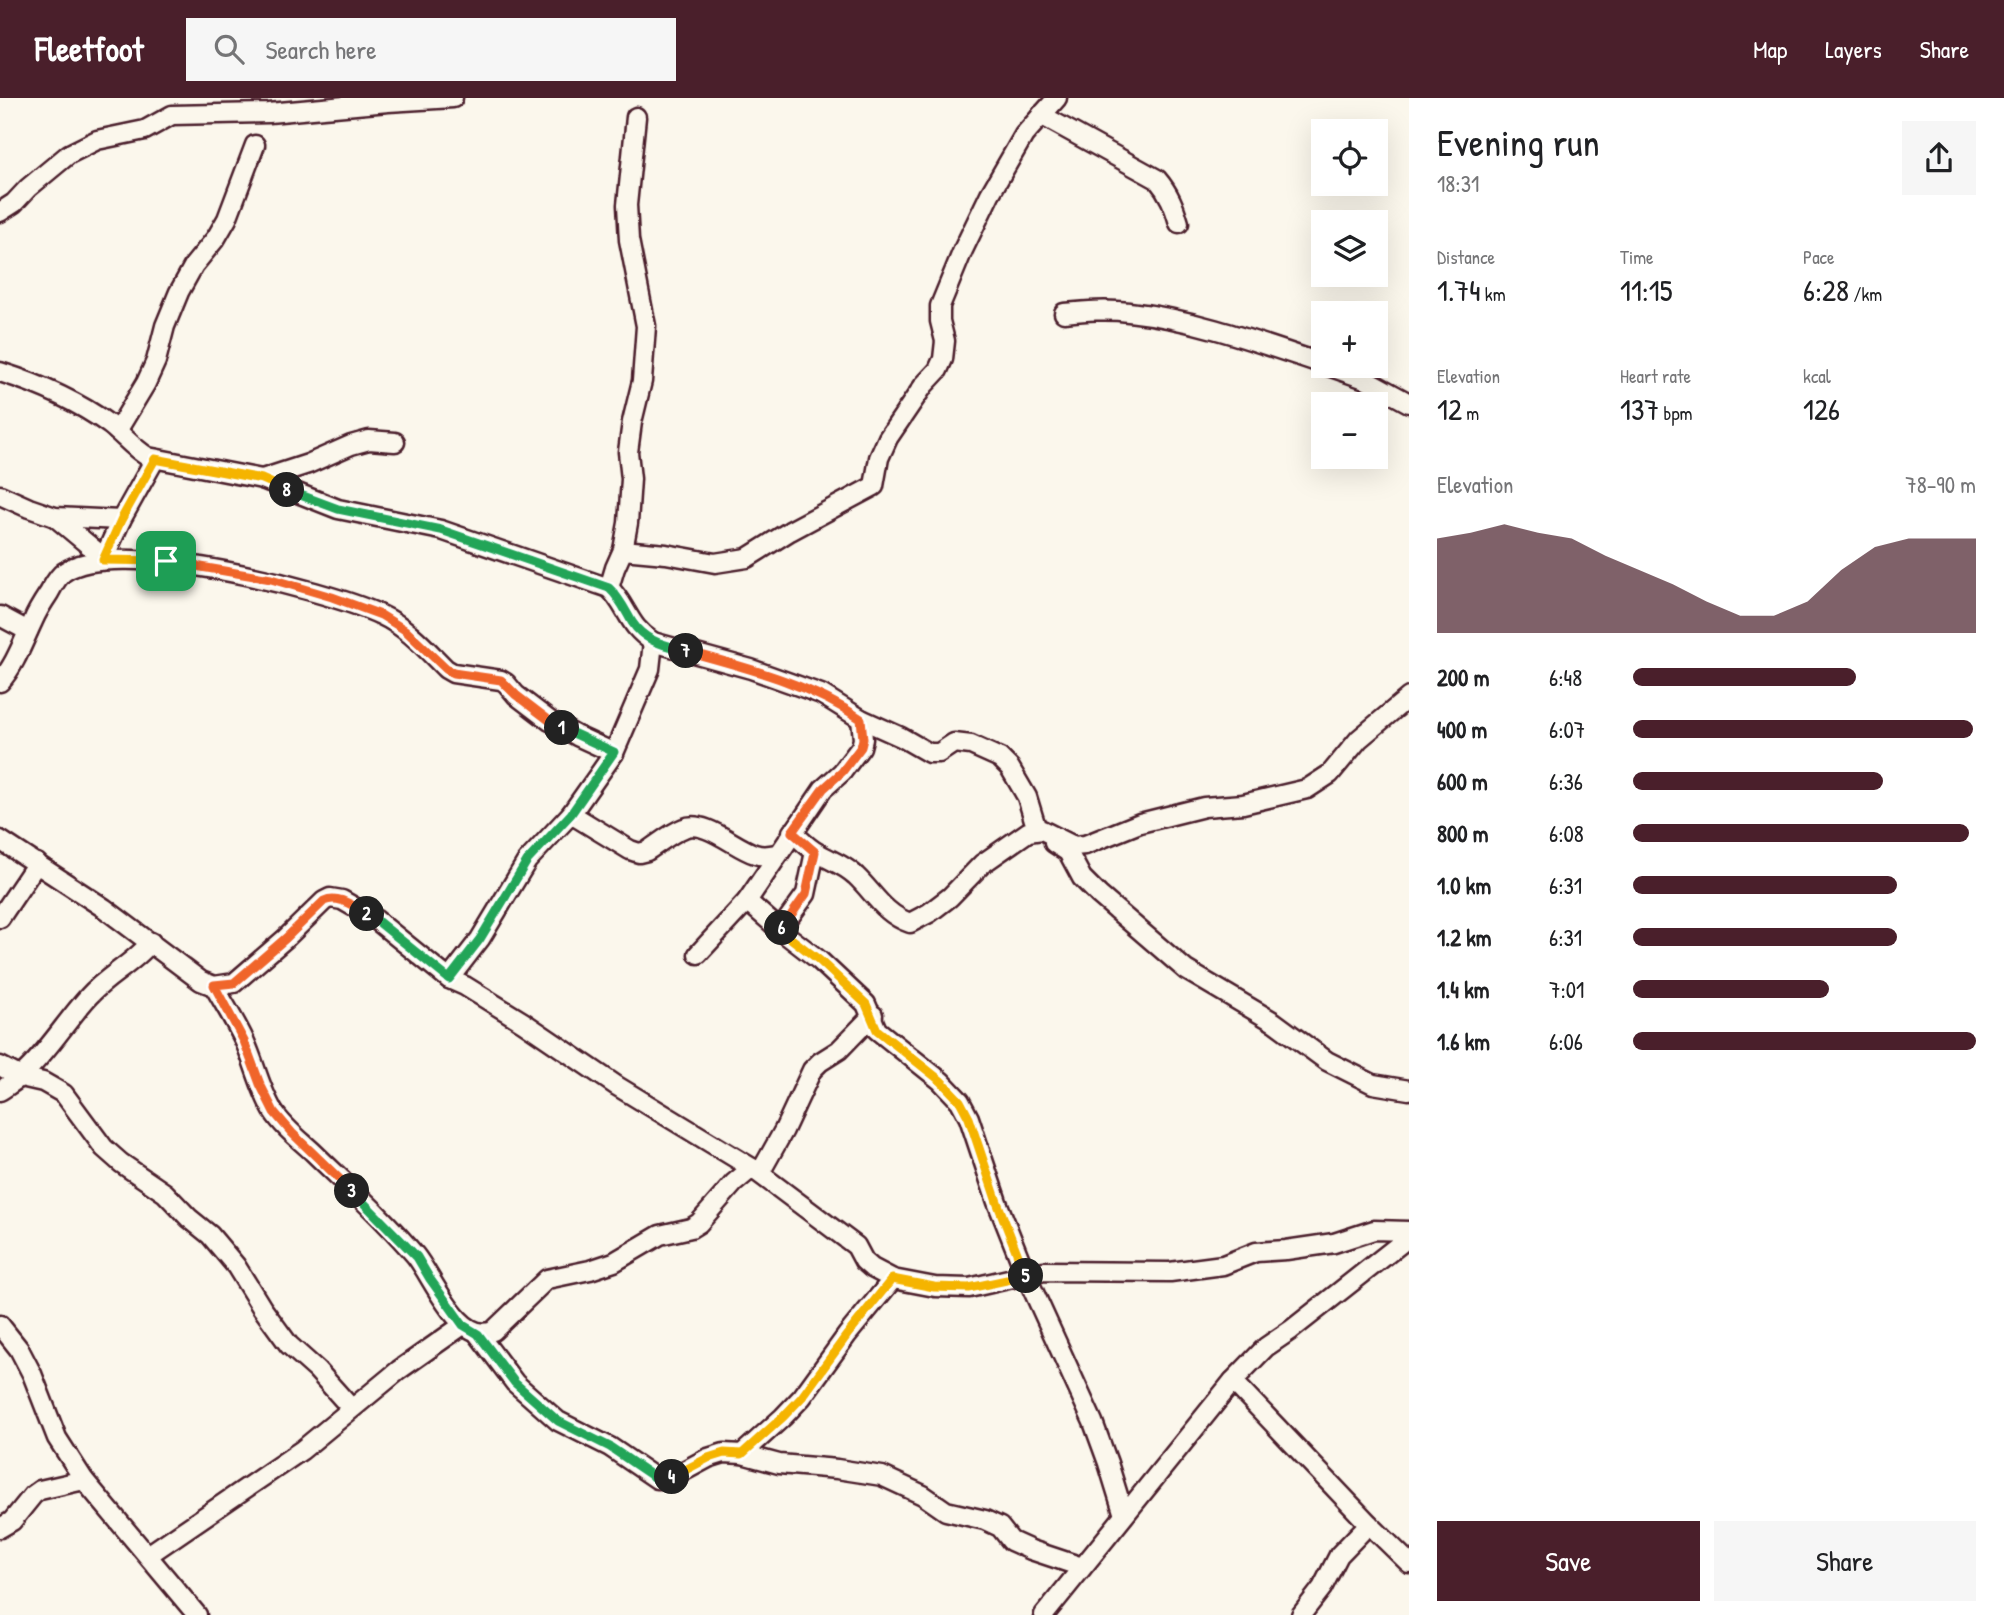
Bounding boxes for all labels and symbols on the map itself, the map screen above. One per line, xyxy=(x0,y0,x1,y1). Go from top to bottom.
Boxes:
pin: 8 xyxy=(270,472,304,508)
pin xyxy=(136,531,196,591)
pin: 7 xyxy=(668,634,704,668)
pin: 1 xyxy=(544,710,580,746)
pin: 2 xyxy=(350,896,384,932)
pin: 6 xyxy=(764,910,800,946)
pin: 3 xyxy=(334,1174,370,1208)
pin: 5 xyxy=(1009,1258,1044,1294)
pin: 4 xyxy=(654,1460,690,1494)

